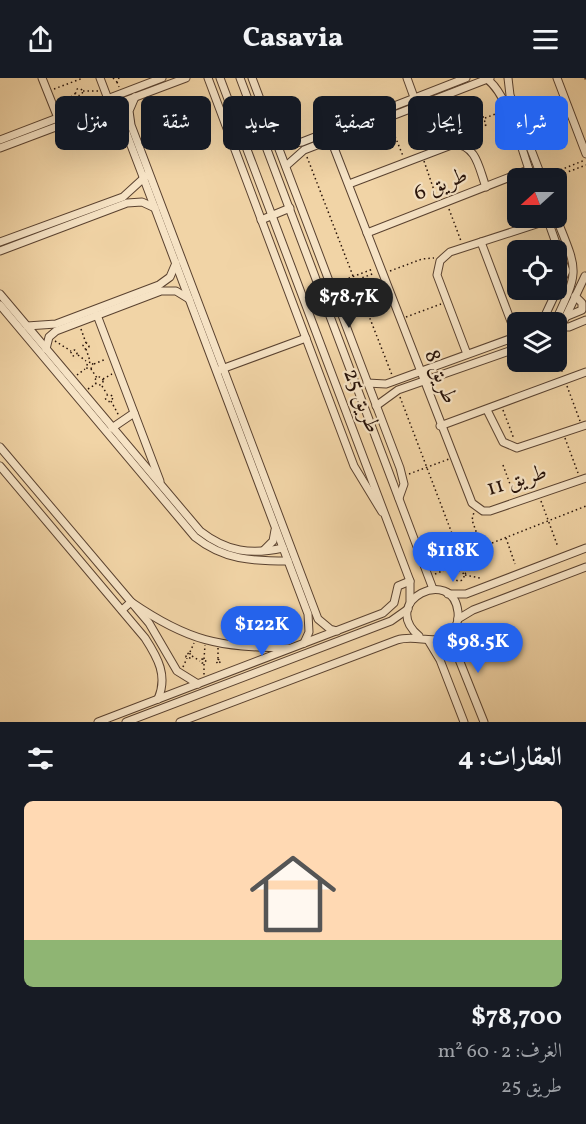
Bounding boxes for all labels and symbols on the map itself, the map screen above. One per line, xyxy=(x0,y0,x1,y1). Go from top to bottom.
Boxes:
street label: طريق 6 xyxy=(409,161,473,209)
north arrow xyxy=(507,168,567,228)
pin: $78.7K xyxy=(300,278,398,329)
street label: طريق 8 xyxy=(416,345,464,409)
street label: طريق 25 xyxy=(335,364,387,438)
street label: طريق 11 xyxy=(483,457,551,505)
pin: $118K xyxy=(411,532,495,583)
pin: $122K xyxy=(220,606,304,657)
pin: $98.5K xyxy=(429,623,527,674)

